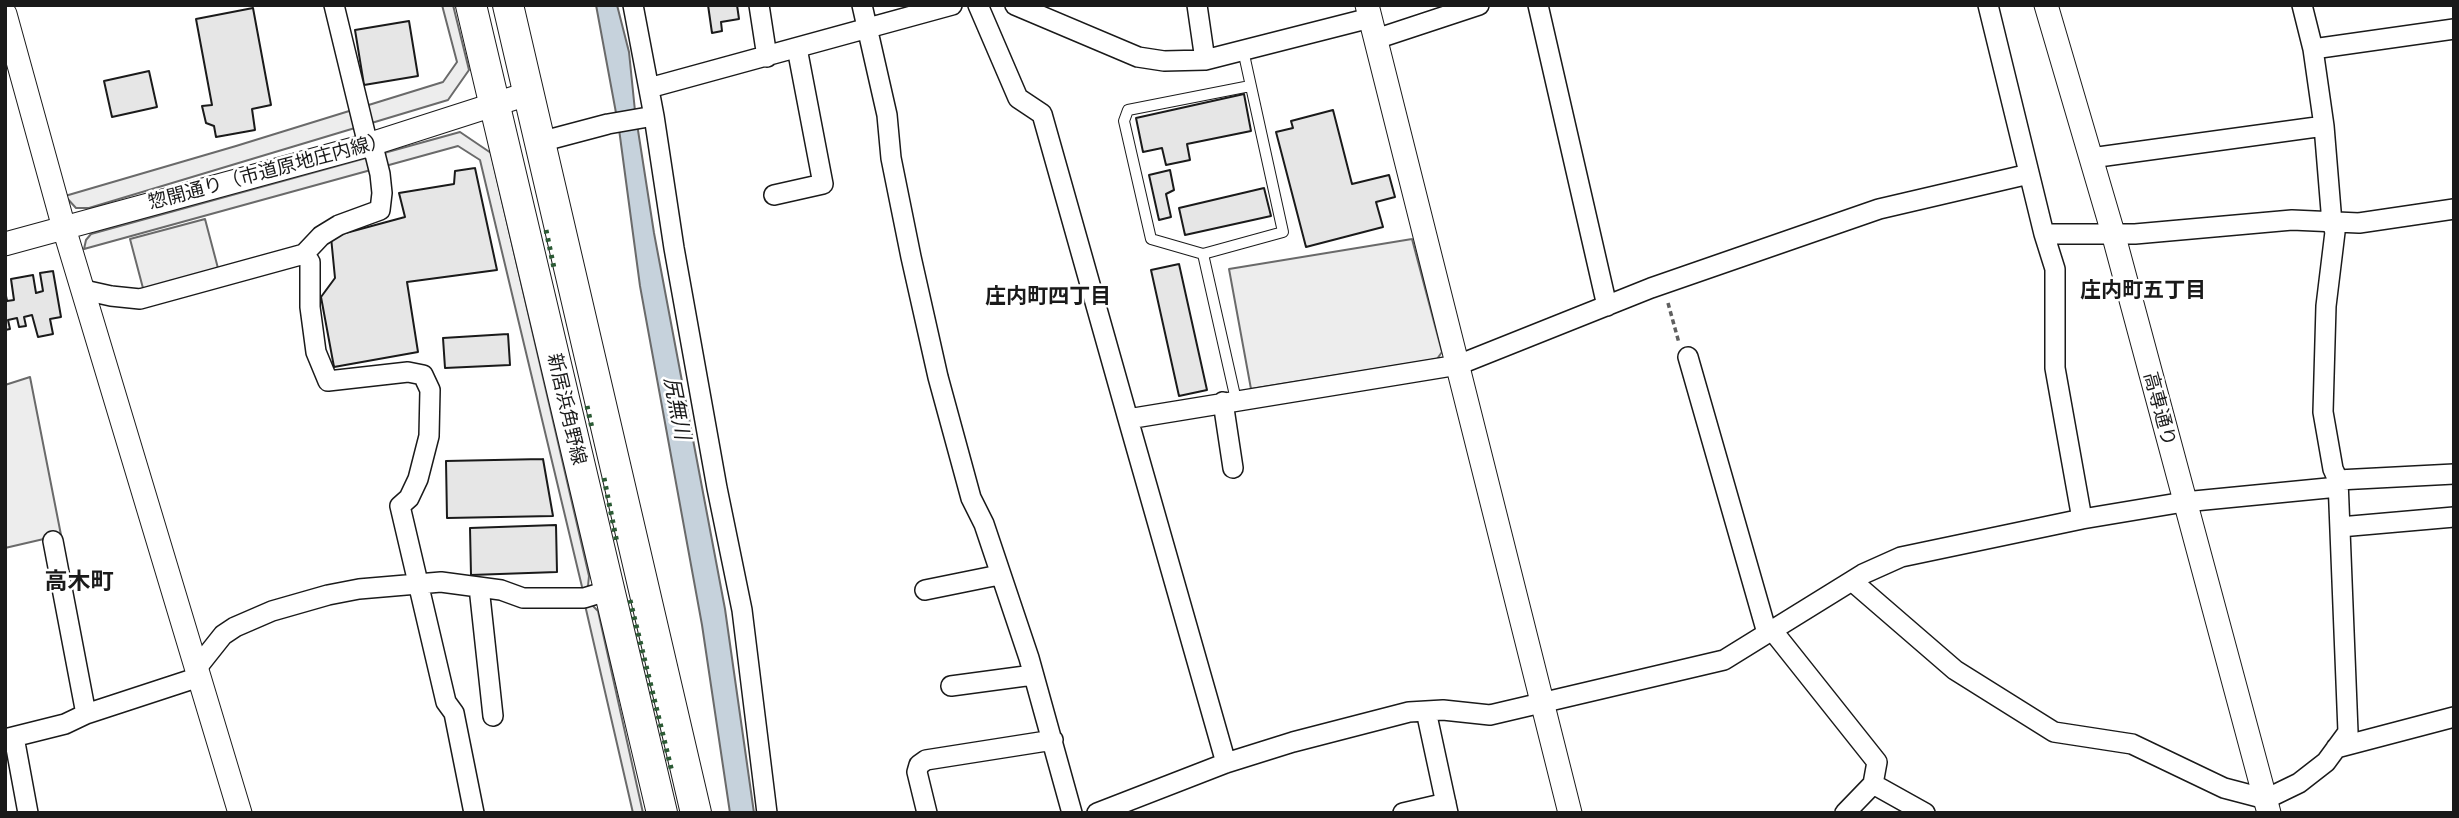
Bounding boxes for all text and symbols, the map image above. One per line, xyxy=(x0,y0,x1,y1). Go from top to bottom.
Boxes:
street label: 惣開通り（市道原地庄内線） xyxy=(146,128,390,214)
district label: 庄内町五丁目 xyxy=(2080,277,2206,303)
district label: 庄内町四丁目 xyxy=(985,283,1111,309)
street label: 新居浜角野線 xyxy=(543,351,591,467)
street label: 高専通り xyxy=(2139,369,2181,449)
water label: 尻無川 xyxy=(659,375,695,441)
district label: 高木町 xyxy=(45,567,113,595)

